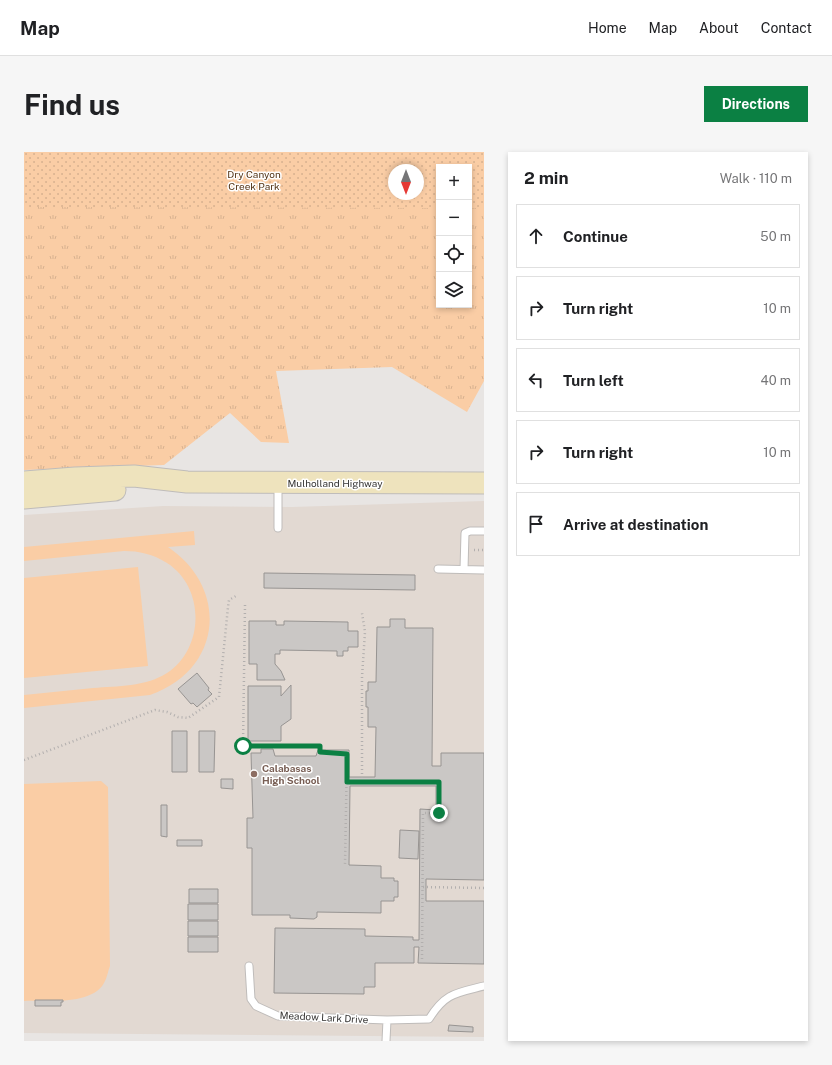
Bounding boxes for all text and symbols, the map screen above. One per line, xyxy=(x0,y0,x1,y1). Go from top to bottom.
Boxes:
text: Map xyxy=(20,17,60,39)
text: Home xyxy=(588,20,627,36)
text: Map xyxy=(649,20,677,36)
text: About xyxy=(699,20,739,36)
text: Contact xyxy=(761,20,812,36)
button: Directions xyxy=(704,86,808,122)
text: Find us xyxy=(24,88,120,121)
north arrow xyxy=(388,164,424,200)
map controls xyxy=(436,164,472,308)
button: + xyxy=(436,164,472,200)
park label: Dry Canyon Creek Park xyxy=(227,168,281,192)
text: 2 min xyxy=(524,168,569,188)
text: Walk · 110 m xyxy=(720,171,792,186)
button: − xyxy=(436,200,472,236)
icon: ahead xyxy=(525,225,547,247)
text: Continue xyxy=(563,228,628,245)
text: 50 m xyxy=(760,229,791,244)
button: locate xyxy=(436,236,472,272)
button: layers xyxy=(436,272,472,308)
icon: right xyxy=(525,297,547,319)
text: Turn right xyxy=(563,300,633,317)
text: 10 m xyxy=(763,301,791,316)
icon: left xyxy=(525,369,547,391)
text: Turn left xyxy=(563,372,624,389)
text: 40 m xyxy=(760,373,791,388)
icon: right xyxy=(525,441,547,463)
text: Turn right xyxy=(563,444,633,461)
text: 10 m xyxy=(763,445,791,460)
street label: Mulholland Highway xyxy=(287,477,383,489)
icon: arrive xyxy=(525,513,547,535)
text: Arrive at destination xyxy=(563,516,708,533)
route start xyxy=(234,737,252,755)
place label: Calabasas High School xyxy=(262,762,320,786)
marker: Calabasas High School xyxy=(249,769,259,779)
route end xyxy=(430,804,448,822)
street label: Meadow Lark Drive xyxy=(279,1009,369,1025)

